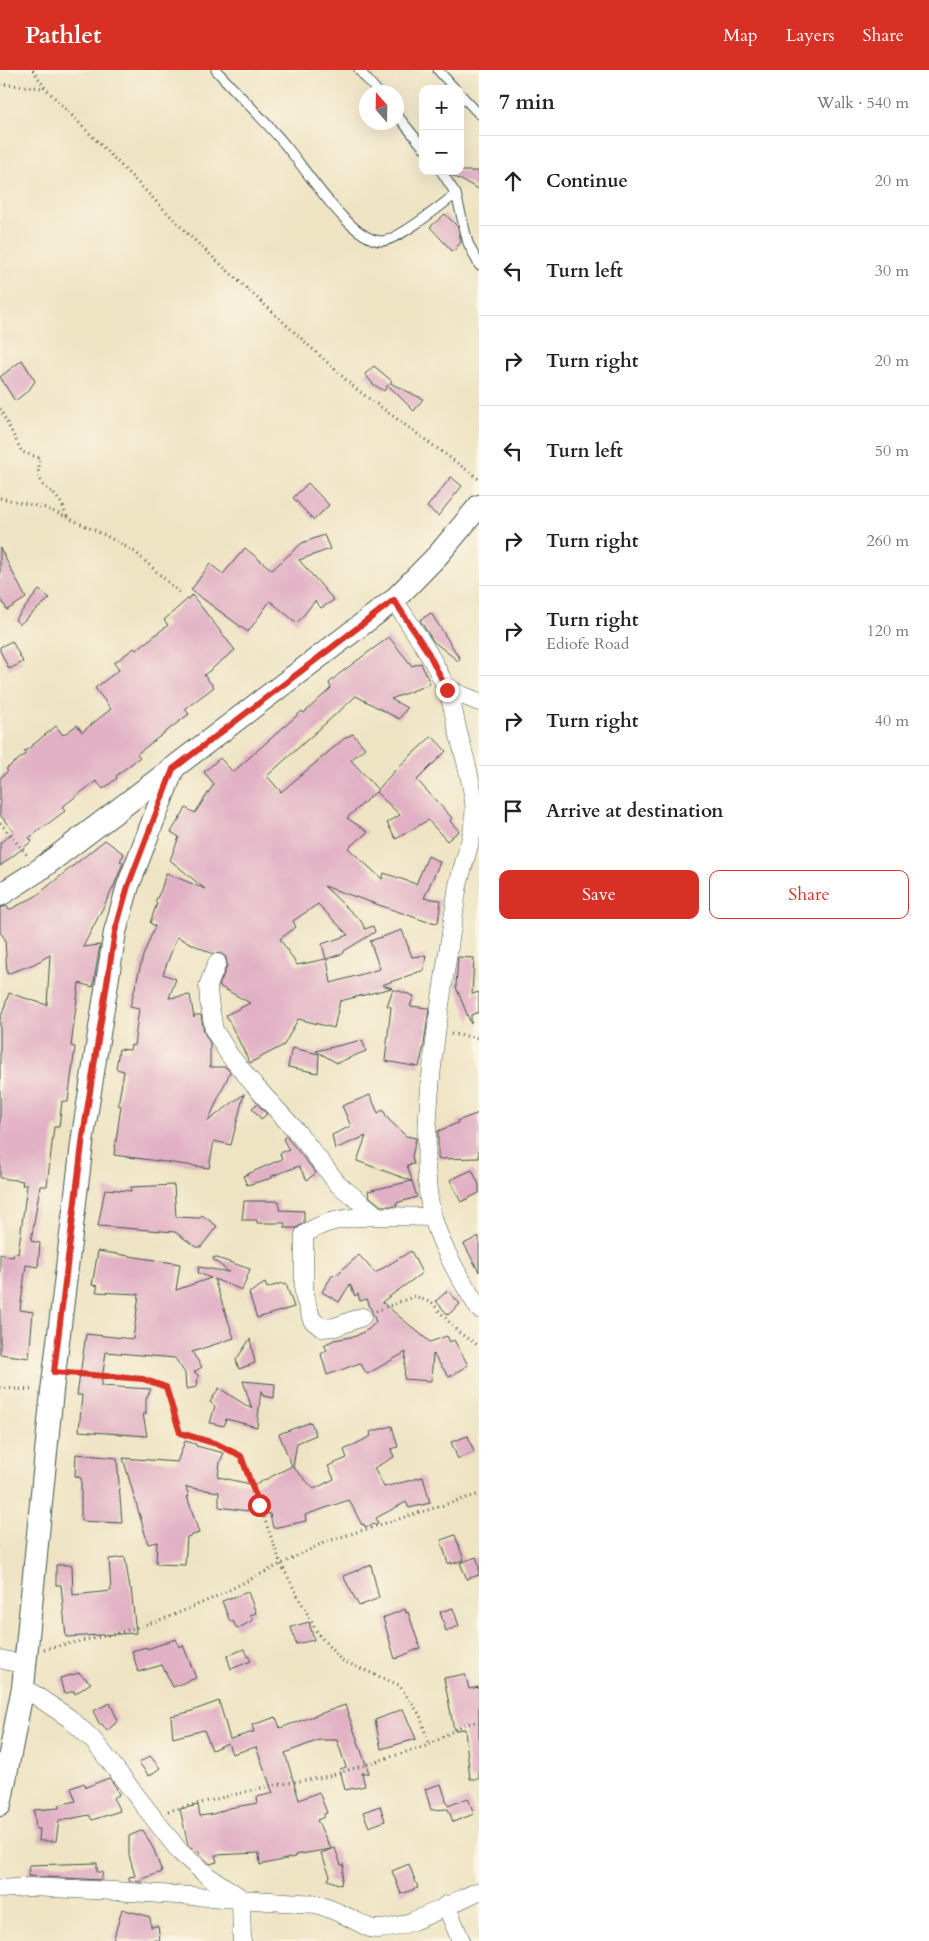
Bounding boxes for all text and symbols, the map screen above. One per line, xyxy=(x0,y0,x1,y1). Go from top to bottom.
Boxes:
text: Pathlet xyxy=(25,19,102,52)
text: Map xyxy=(723,23,758,48)
text: Layers xyxy=(786,23,835,48)
text: Share xyxy=(863,23,904,48)
north arrow xyxy=(359,85,404,130)
map controls xyxy=(419,85,464,175)
button: + xyxy=(419,85,464,130)
text: 7 min xyxy=(499,88,555,117)
text: Walk · 540 m xyxy=(817,92,909,114)
button: − xyxy=(419,130,464,175)
icon: ahead xyxy=(499,167,527,195)
text: Continue xyxy=(546,168,628,194)
text: 20 m xyxy=(875,170,909,192)
icon: left xyxy=(499,257,527,285)
text: Turn left xyxy=(546,258,623,284)
text: 30 m xyxy=(875,260,909,282)
icon: right xyxy=(499,347,527,375)
text: Turn right xyxy=(546,348,638,374)
text: 20 m xyxy=(875,350,909,372)
icon: left xyxy=(499,437,527,465)
text: Turn left xyxy=(546,438,623,464)
text: 50 m xyxy=(875,440,909,462)
icon: right xyxy=(499,527,527,555)
text: Turn right xyxy=(546,528,638,554)
text: 260 m xyxy=(867,530,909,552)
text: Turn right xyxy=(546,607,638,633)
icon: right xyxy=(499,617,527,645)
text: 120 m xyxy=(867,620,909,642)
text: Ediofe Road xyxy=(546,633,629,655)
route end xyxy=(436,679,459,702)
icon: right xyxy=(499,707,527,735)
text: Turn right xyxy=(546,708,638,734)
text: 40 m xyxy=(875,710,909,732)
icon: arrive xyxy=(499,797,527,825)
text: Arrive at destination xyxy=(546,798,723,824)
button: Save xyxy=(499,870,699,919)
button: Share xyxy=(709,870,909,919)
route start xyxy=(248,1494,271,1517)

